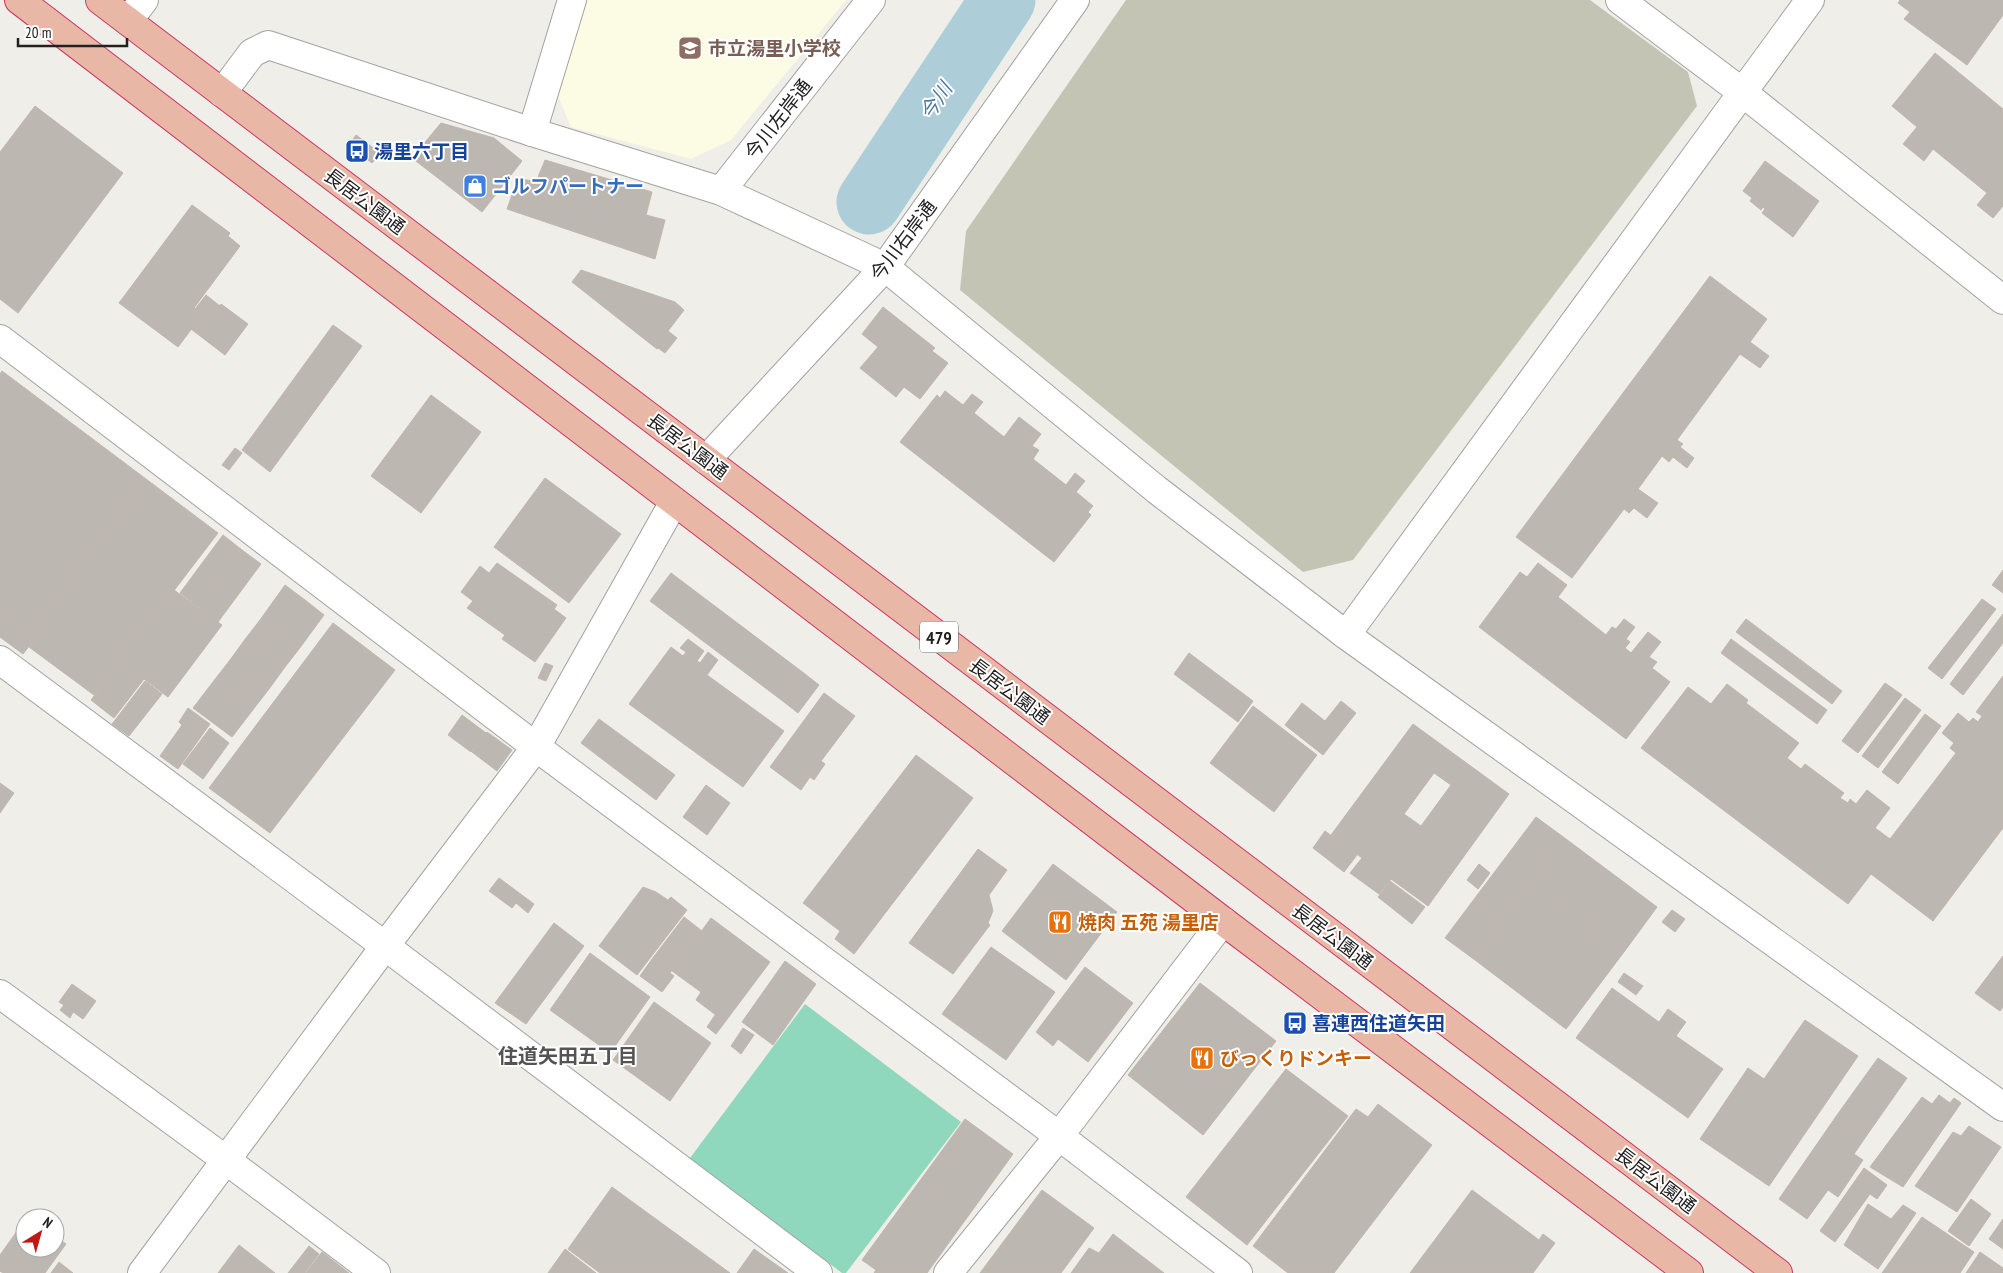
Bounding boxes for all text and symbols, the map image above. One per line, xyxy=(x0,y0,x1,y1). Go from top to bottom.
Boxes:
scale bar xyxy=(18,15,126,47)
text: 20 m xyxy=(25,23,51,42)
school or university icon: 市立湯里小学校 xyxy=(677,35,703,61)
place label: 市立湯里小学校 xyxy=(708,36,841,60)
street label: 今川左岸通 xyxy=(739,74,817,164)
water label: 今川 xyxy=(914,75,959,125)
bus stop icon: 湯里六丁目 xyxy=(344,138,370,164)
place label: 湯里六丁目 xyxy=(374,139,469,163)
street label: 長居公園通 xyxy=(320,163,410,239)
shop icon: ゴルフパートナー xyxy=(462,173,488,199)
place label: ゴルフパートナー xyxy=(492,174,644,198)
street label: 今川右岸通 xyxy=(865,195,941,285)
street label: 長居公園通 xyxy=(643,408,733,484)
road number: 479 xyxy=(920,622,958,652)
street label: 長居公園通 xyxy=(965,653,1055,729)
street label: 長居公園通 xyxy=(1288,898,1378,974)
restaurant icon: 焼肉 五苑 湯里店 xyxy=(1047,909,1073,935)
place label: 焼肉 五苑 湯里店 xyxy=(1078,910,1219,934)
bus stop icon: 喜連西住道矢田 xyxy=(1282,1010,1308,1036)
place label: 喜連西住道矢田 xyxy=(1312,1011,1445,1035)
district label: 住道矢田五丁目 xyxy=(498,1043,638,1069)
restaurant icon: びっくりドンキー xyxy=(1189,1045,1215,1071)
place label: びっくりドンキー xyxy=(1220,1046,1372,1070)
street label: 長居公園通 xyxy=(1611,1142,1701,1218)
north arrow xyxy=(15,1208,65,1258)
text: N xyxy=(39,1213,56,1232)

